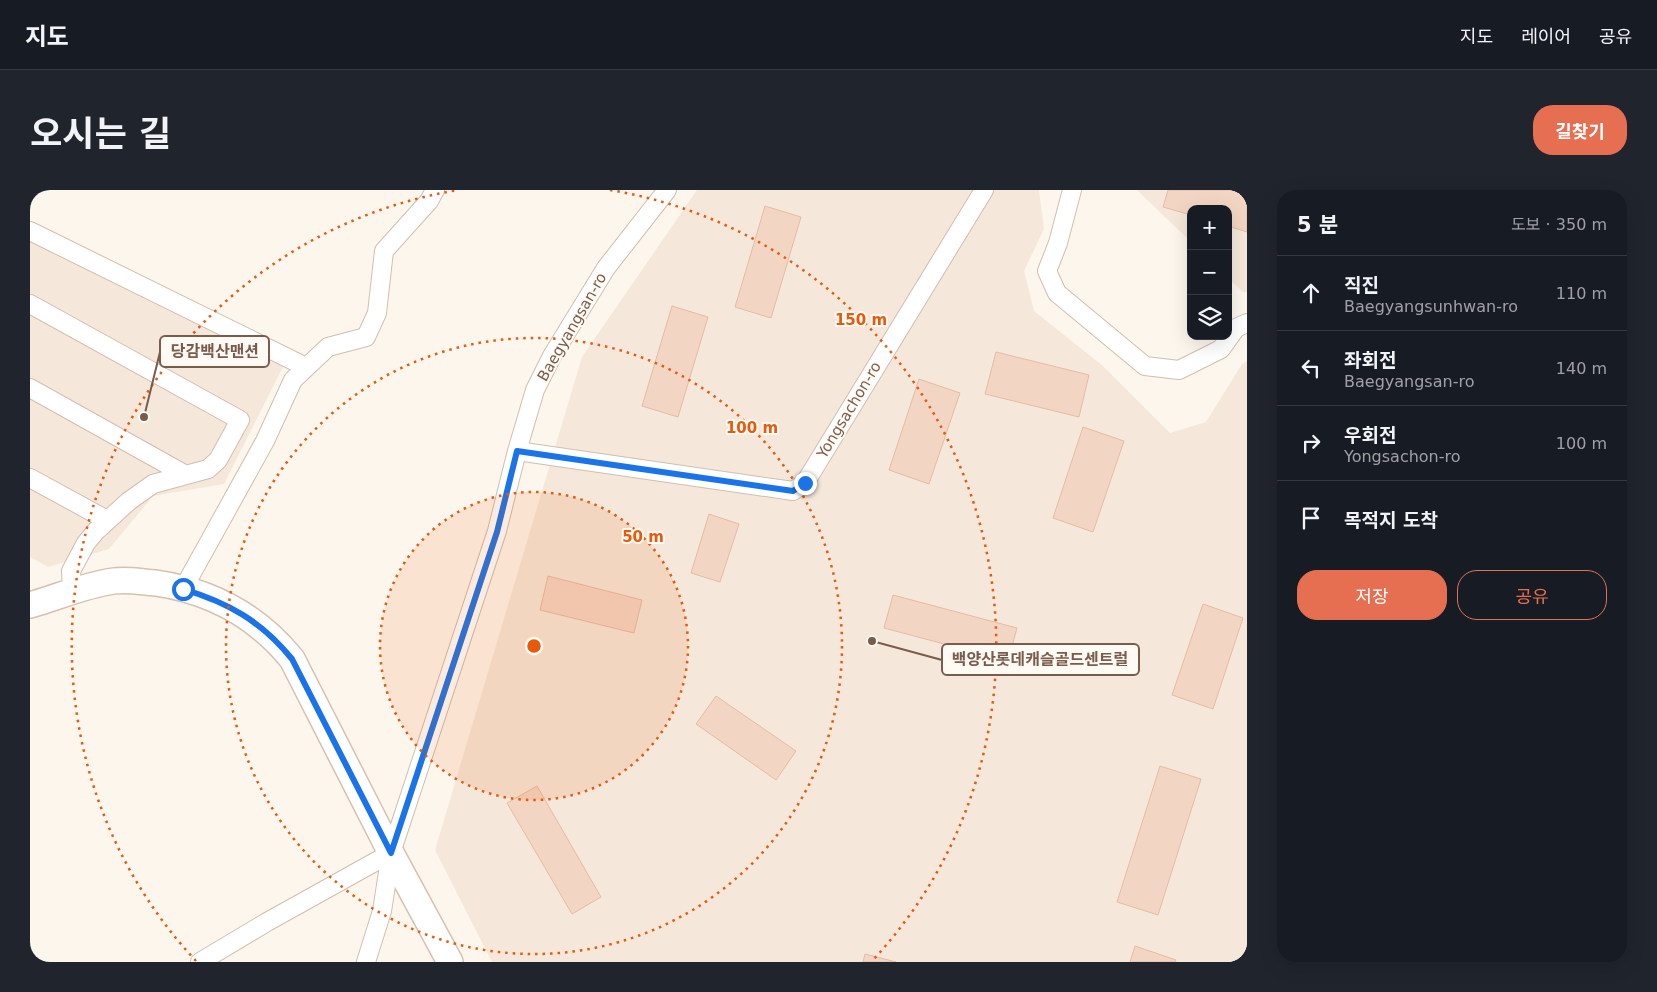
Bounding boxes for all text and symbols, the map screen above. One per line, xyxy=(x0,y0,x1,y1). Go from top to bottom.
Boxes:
text: 지도 xyxy=(25,23,69,51)
text: 지도 xyxy=(1460,26,1493,47)
text: 레이어 xyxy=(1521,26,1571,47)
text: 공유 xyxy=(1599,26,1632,47)
button: 길찾기 xyxy=(1533,105,1627,155)
text: 오시는 길 xyxy=(30,114,171,154)
map controls xyxy=(1187,205,1232,340)
button: + xyxy=(1187,205,1232,250)
text: 5 분 xyxy=(1297,213,1338,237)
text: 도보 · 350 m xyxy=(1511,215,1607,234)
button: − xyxy=(1187,250,1232,295)
street label: Baegyangsan-ro xyxy=(534,270,610,384)
text: 직진 xyxy=(1344,274,1379,296)
icon: ahead xyxy=(1297,279,1325,307)
text: 110 m xyxy=(1556,284,1607,303)
button: layers xyxy=(1187,295,1232,340)
text: Baegyangsunhwan-ro xyxy=(1344,297,1518,316)
text: 150 m xyxy=(835,311,887,329)
callout: 당감백산맨션 xyxy=(160,336,269,367)
text: 당감백산맨션 xyxy=(171,342,259,361)
text: 좌회전 xyxy=(1344,349,1396,371)
icon: left xyxy=(1297,354,1325,382)
street label: Yongsachon-ro xyxy=(813,359,885,462)
text: 140 m xyxy=(1556,359,1607,378)
text: Baegyangsan-ro xyxy=(1344,372,1474,391)
text: 100 m xyxy=(726,419,778,437)
text: 우회전 xyxy=(1344,424,1396,446)
icon: right xyxy=(1297,429,1325,457)
text: 100 m xyxy=(1556,434,1607,453)
text: Yongsachon-ro xyxy=(1344,447,1461,466)
route end xyxy=(794,472,817,495)
icon: arrive xyxy=(1297,504,1325,532)
text: 목적지 도착 xyxy=(1344,509,1438,531)
text: 50 m xyxy=(622,528,664,546)
button: 저장 xyxy=(1297,570,1447,620)
button: 공유 xyxy=(1457,570,1607,620)
route start xyxy=(172,578,195,601)
centre of rings xyxy=(525,637,543,655)
callout: 백양산롯데캐슬골드센트럴 xyxy=(942,644,1139,675)
text: 백양산롯데캐슬골드센트럴 xyxy=(952,650,1128,669)

